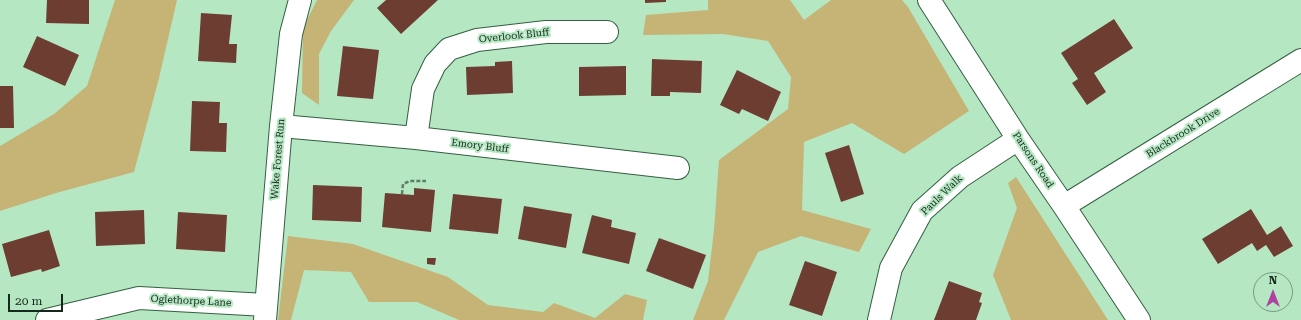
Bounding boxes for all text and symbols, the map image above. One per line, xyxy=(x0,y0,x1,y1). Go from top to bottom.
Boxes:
street label: Overlook Bluff xyxy=(478,26,550,46)
street label: Blackbrook Drive xyxy=(1144,106,1222,160)
street label: Wake Forest Run xyxy=(268,118,288,200)
street label: Parsons Road xyxy=(1010,130,1056,190)
street label: Emory Bluff xyxy=(451,137,509,155)
street label: Pauls Walk xyxy=(919,172,965,218)
north arrow xyxy=(1253,272,1293,312)
text: N xyxy=(1269,274,1277,287)
scale bar xyxy=(10,286,65,312)
street label: Oglethorpe Lane xyxy=(150,293,232,309)
text: 20 m xyxy=(15,294,42,308)

